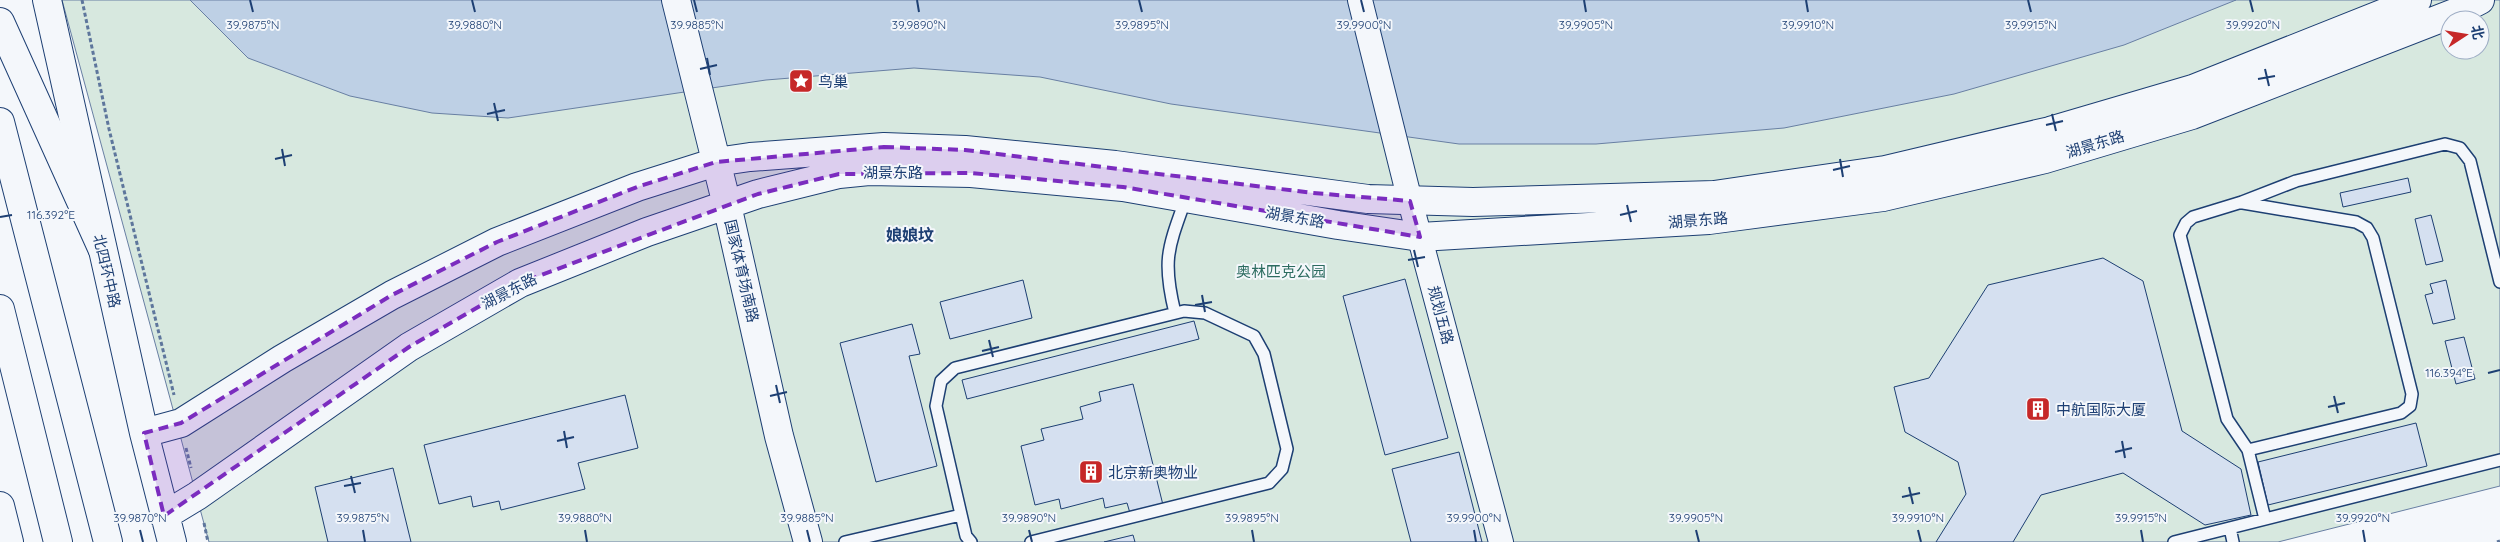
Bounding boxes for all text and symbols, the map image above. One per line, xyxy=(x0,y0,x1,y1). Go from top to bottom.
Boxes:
north arrow xyxy=(2440,10,2490,60)
text: 39.9875°N xyxy=(227,17,279,32)
text: 39.9880°N xyxy=(448,17,502,32)
text: 39.9885°N xyxy=(670,17,724,32)
text: 39.9890°N xyxy=(892,17,946,32)
text: 39.9895°N xyxy=(1115,17,1169,32)
text: 39.9900°N xyxy=(1336,17,1392,32)
text: 39.9905°N xyxy=(1559,17,1613,32)
text: 39.9910°N xyxy=(1782,17,1834,32)
text: 39.9915°N xyxy=(2005,17,2057,32)
text: 39.9920°N xyxy=(2226,17,2280,32)
text: 北 xyxy=(2467,24,2488,41)
place icon: 鸟巢 xyxy=(788,68,814,94)
place label: 鸟巢 xyxy=(818,72,848,91)
street label: 湖景东路 xyxy=(2064,126,2126,162)
street label: 湖景东路 xyxy=(863,163,923,182)
street label: 湖景东路 xyxy=(1264,202,1326,232)
text: 116.392°E xyxy=(27,207,75,222)
street label: 湖景东路 xyxy=(1667,208,1729,232)
street label: 国家体育场南路 xyxy=(721,218,763,324)
district label: 娘娘坟 xyxy=(886,225,934,245)
street label: 北四环中路 xyxy=(89,232,125,310)
park label: 奥林匹克公园 xyxy=(1236,262,1326,281)
street label: 湖景东路 xyxy=(478,269,540,313)
street label: 规划五路 xyxy=(1424,284,1458,346)
text: 116.394°E xyxy=(2425,365,2473,380)
building icon: 中航国际大厦 xyxy=(2025,396,2051,422)
place label: 中航国际大厦 xyxy=(2056,400,2146,419)
building icon: 北京新奥物业 xyxy=(1078,459,1104,485)
place label: 北京新奥物业 xyxy=(1108,463,1198,482)
text: 39.9870°N xyxy=(113,510,167,525)
text: 39.9875°N xyxy=(337,510,389,525)
text: 39.9880°N xyxy=(558,510,612,525)
text: 39.9885°N xyxy=(780,510,834,525)
text: 39.9890°N xyxy=(1002,510,1056,525)
text: 39.9895°N xyxy=(1225,510,1279,525)
text: 39.9900°N xyxy=(1446,510,1502,525)
text: 39.9905°N xyxy=(1669,510,1723,525)
text: 39.9910°N xyxy=(1892,510,1944,525)
text: 39.9915°N xyxy=(2115,510,2167,525)
text: 39.9920°N xyxy=(2336,510,2390,525)

